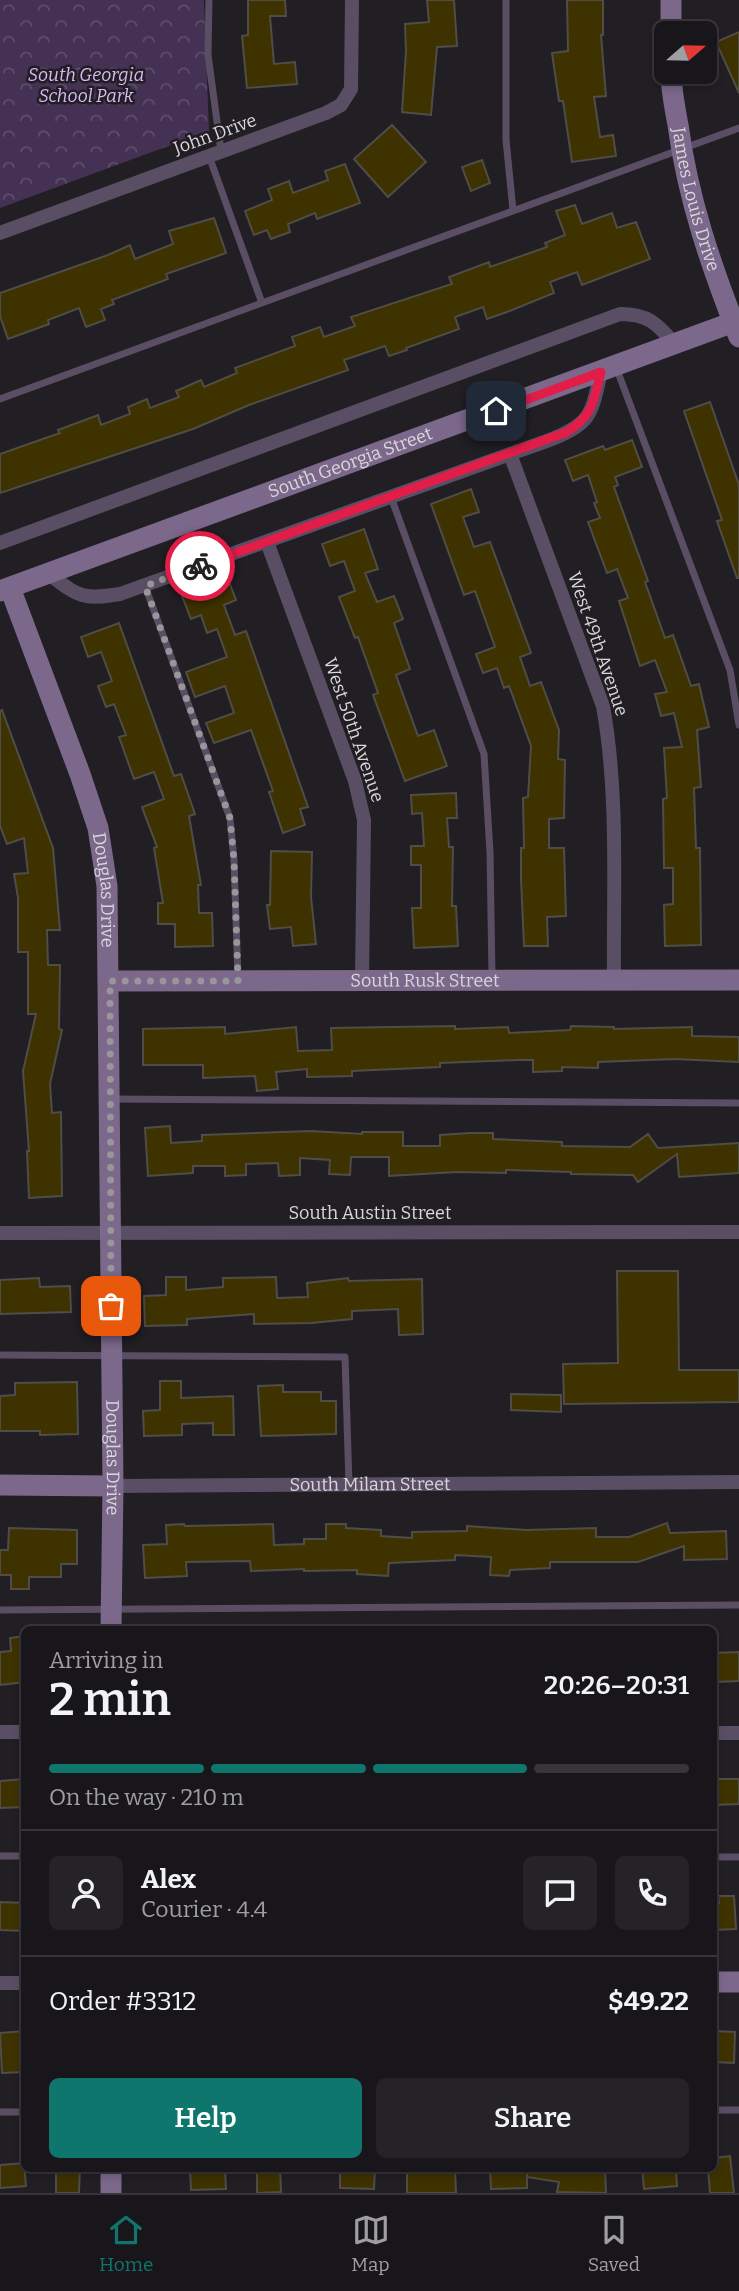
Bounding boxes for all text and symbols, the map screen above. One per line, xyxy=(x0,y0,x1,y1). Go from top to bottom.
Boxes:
north arrow xyxy=(654,21,718,84)
map controls xyxy=(654,21,717,84)
park label: South Georgia School Park xyxy=(28,64,144,107)
street label: John Drive xyxy=(170,109,259,159)
street label: James Louis Drive xyxy=(667,125,725,274)
pin xyxy=(466,381,526,441)
icon: home xyxy=(477,392,515,430)
street label: South Georgia Street xyxy=(265,422,436,503)
courier xyxy=(165,531,235,601)
icon: bike xyxy=(181,547,219,585)
street label: West 49th Avenue xyxy=(563,569,633,719)
street label: West 50th Avenue xyxy=(319,655,389,805)
street label: Douglas Drive xyxy=(88,831,119,948)
street label: South Rusk Street xyxy=(350,969,500,992)
street label: South Austin Street xyxy=(289,1202,452,1224)
pin xyxy=(81,1276,141,1336)
icon: bag xyxy=(92,1287,130,1325)
street label: Douglas Drive xyxy=(101,1400,124,1516)
street label: South Milam Street xyxy=(289,1473,451,1496)
text: Arriving in xyxy=(49,1646,163,1674)
text: 20:26–20:31 xyxy=(544,1670,689,1701)
text: 2 min xyxy=(49,1672,171,1727)
text: On the way · 210 m xyxy=(49,1783,244,1811)
button: person xyxy=(49,1856,123,1930)
button: chat xyxy=(523,1856,597,1930)
button: phone xyxy=(615,1856,689,1930)
text: Alex xyxy=(141,1864,196,1895)
text: Courier · 4.4 xyxy=(141,1895,267,1923)
text: Order #3312 xyxy=(49,1986,196,2017)
text: $49.22 xyxy=(608,1986,689,2017)
button: Help xyxy=(49,2078,362,2158)
button: Share xyxy=(376,2078,689,2158)
tab: Home xyxy=(99,2211,153,2276)
tab: Map xyxy=(351,2211,390,2276)
tab: Saved xyxy=(588,2211,640,2276)

